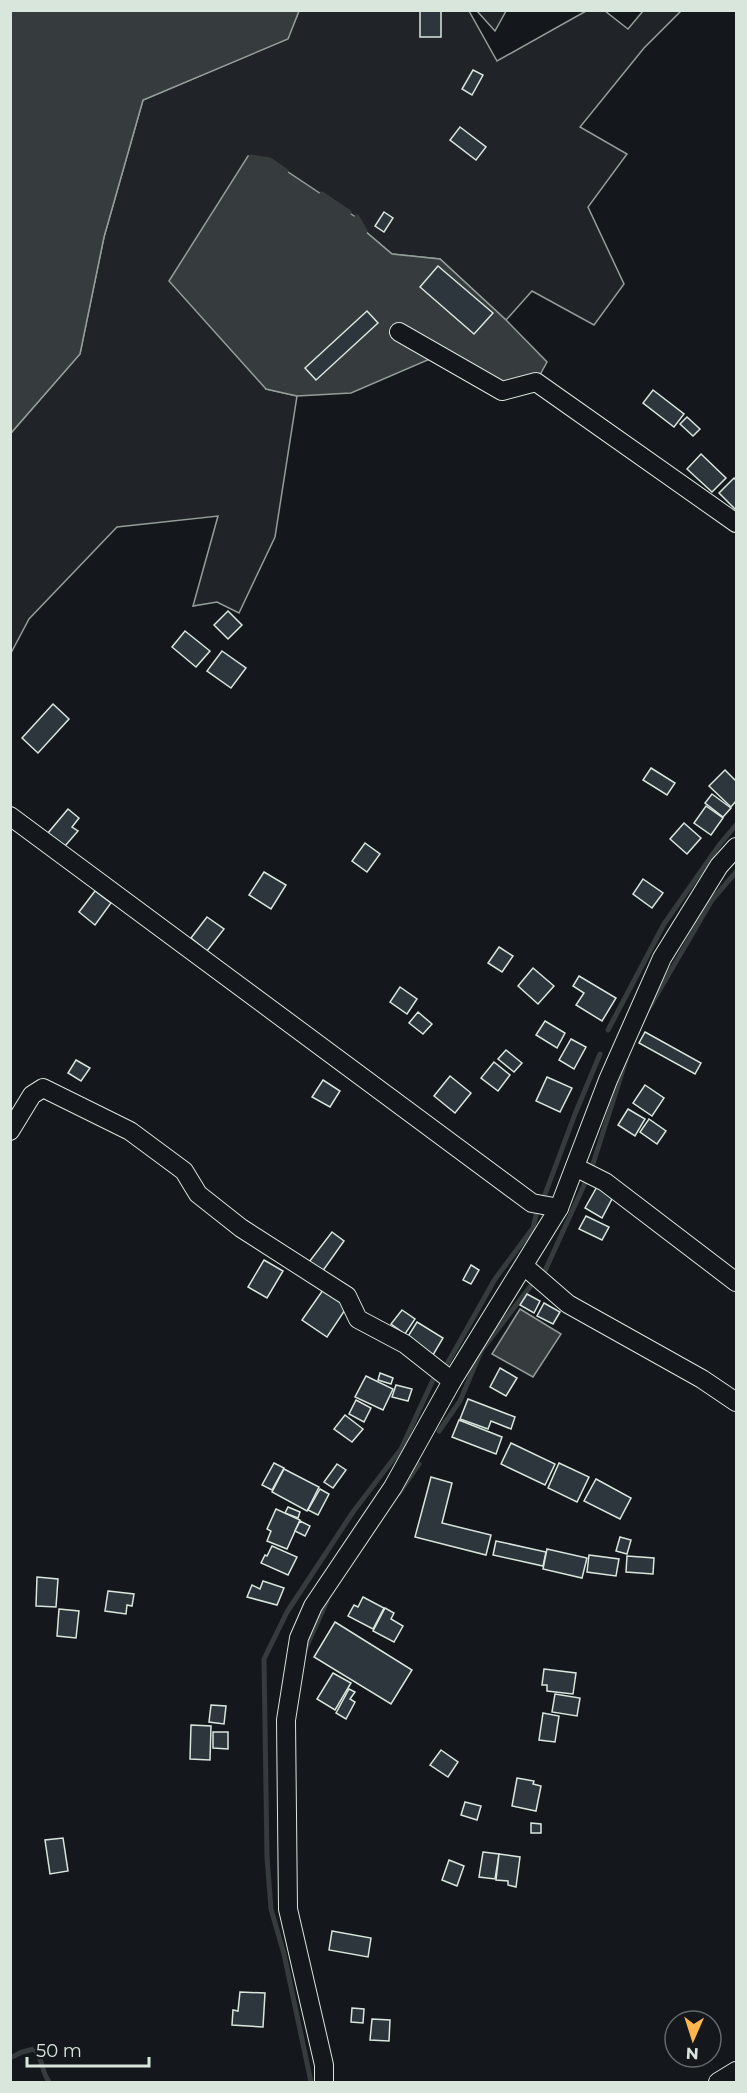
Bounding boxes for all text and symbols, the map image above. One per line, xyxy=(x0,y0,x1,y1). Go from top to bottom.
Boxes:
north arrow xyxy=(663,2009,723,2069)
scale bar xyxy=(27,2030,148,2068)
text: 50 m xyxy=(36,2040,82,2062)
text: N xyxy=(685,2044,699,2063)

